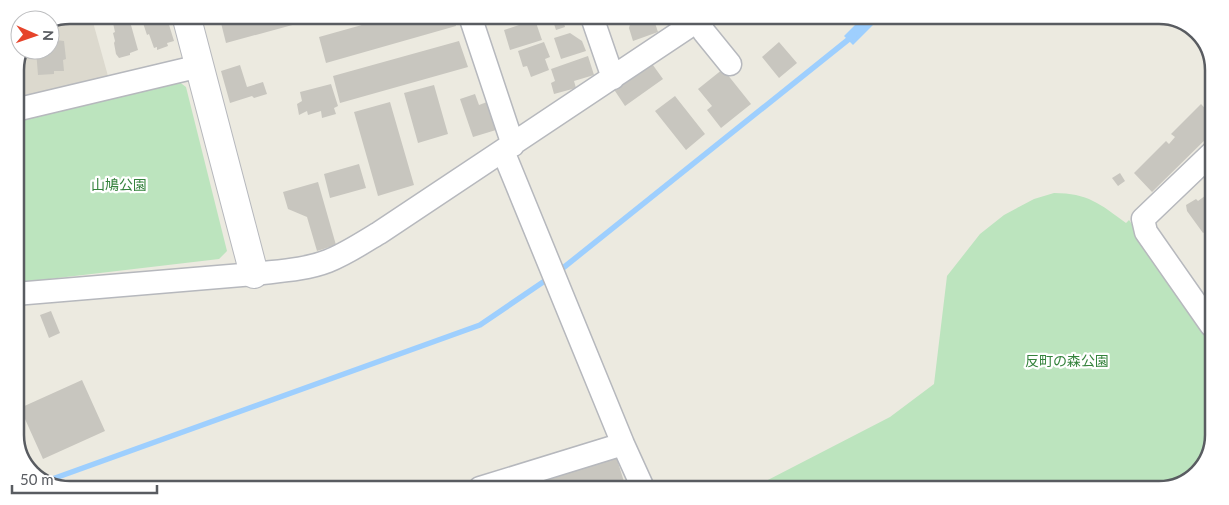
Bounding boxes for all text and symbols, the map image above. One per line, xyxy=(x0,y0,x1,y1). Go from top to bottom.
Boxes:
north arrow xyxy=(10,10,60,60)
text: N xyxy=(40,30,57,41)
park label: 山鳩公園 xyxy=(91,176,147,193)
park label: 反町の森公園 xyxy=(1025,352,1109,369)
scale bar xyxy=(12,462,158,494)
text: 50 m xyxy=(20,470,54,488)

